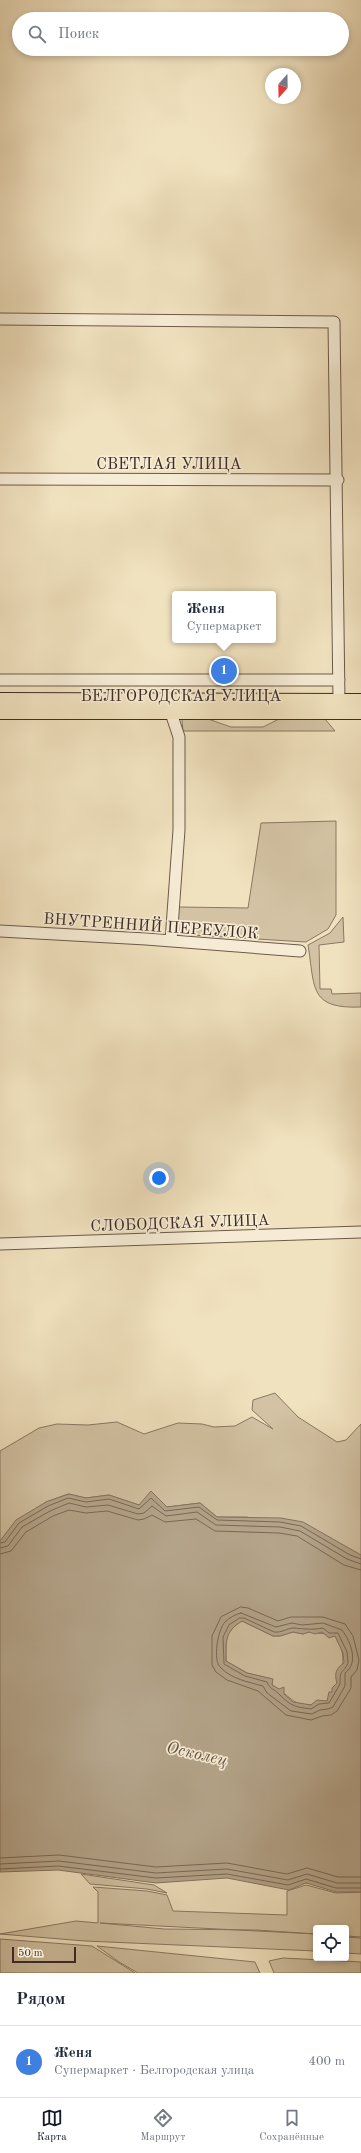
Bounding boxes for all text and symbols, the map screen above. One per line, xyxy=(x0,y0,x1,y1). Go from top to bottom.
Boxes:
search box xyxy=(12,12,349,56)
icon: search xyxy=(26,23,48,45)
text: Поиск xyxy=(58,27,99,42)
north arrow xyxy=(265,68,301,104)
street label: СВЕТЛАЯ УЛИЦА xyxy=(96,457,242,473)
popup xyxy=(172,591,276,643)
text: Женя xyxy=(187,602,225,617)
text: Супермаркет xyxy=(187,620,261,633)
pin: 1 xyxy=(211,656,237,686)
street label: БЕЛГОРОДСКАЯ УЛИЦА xyxy=(81,689,281,705)
street label: ВНУТРЕННИЙ ПЕРЕУЛОК xyxy=(43,908,260,943)
your location xyxy=(149,1168,169,1188)
street label: СЛОБОДСКАЯ УЛИЦА xyxy=(90,1213,270,1235)
water label: Осколец xyxy=(165,1739,229,1770)
map controls xyxy=(313,1925,349,1961)
button: locate xyxy=(313,1925,349,1961)
scale bar xyxy=(12,1945,76,1964)
text: 50 m xyxy=(18,1948,43,1959)
text: Рядом xyxy=(16,1991,65,2008)
text: Женя xyxy=(54,2046,92,2061)
text: 1 xyxy=(25,2055,33,2068)
text: 400 m xyxy=(308,2055,345,2068)
text: Супермаркет · Белгородская улица xyxy=(54,2064,254,2077)
tab: Карта xyxy=(37,2107,67,2145)
tab: Маршрут xyxy=(140,2107,186,2145)
tab: Сохранённые xyxy=(259,2107,324,2145)

